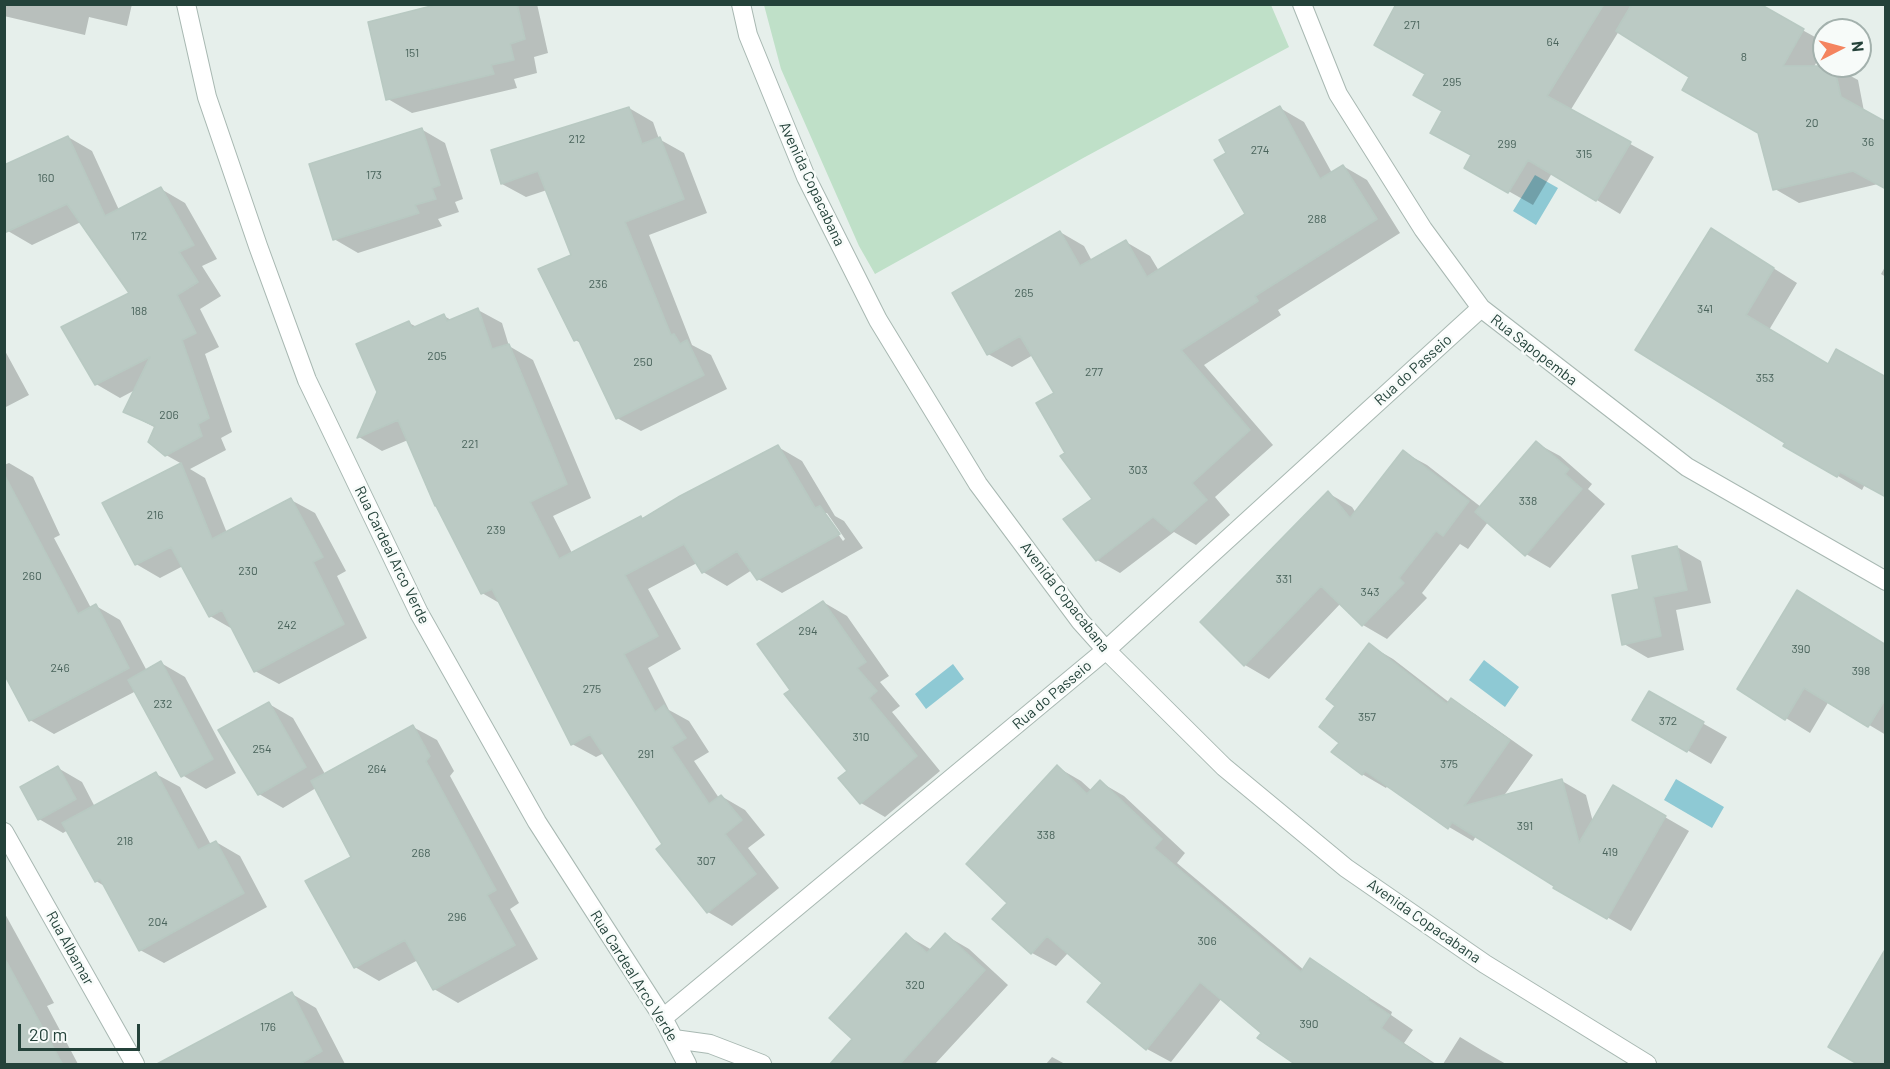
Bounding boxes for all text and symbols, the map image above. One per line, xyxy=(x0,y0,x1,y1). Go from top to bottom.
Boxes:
house number: 271 xyxy=(1404,18,1420,32)
north arrow xyxy=(1812,18,1872,78)
house number: 64 xyxy=(1547,35,1559,49)
text: N xyxy=(1848,40,1868,53)
house number: 151 xyxy=(405,46,419,60)
house number: 8 xyxy=(1741,50,1747,64)
house number: 295 xyxy=(1443,75,1461,89)
house number: 20 xyxy=(1805,116,1819,130)
street label: Avenida Copacabana xyxy=(775,119,849,249)
house number: 212 xyxy=(569,132,585,146)
house number: 36 xyxy=(1862,135,1874,149)
house number: 299 xyxy=(1498,137,1516,151)
house number: 274 xyxy=(1251,143,1269,157)
house number: 315 xyxy=(1576,147,1592,161)
house number: 173 xyxy=(366,168,382,182)
house number: 160 xyxy=(37,171,55,185)
house number: 288 xyxy=(1308,212,1326,226)
house number: 172 xyxy=(131,229,147,243)
house number: 236 xyxy=(589,277,607,291)
house number: 265 xyxy=(1015,286,1033,300)
house number: 341 xyxy=(1697,302,1713,316)
house number: 188 xyxy=(131,304,147,318)
street label: Rua Sapopemba xyxy=(1487,311,1581,389)
street label: Rua do Passeio xyxy=(1371,331,1455,409)
house number: 205 xyxy=(427,349,447,363)
house number: 250 xyxy=(633,355,653,369)
house number: 277 xyxy=(1085,365,1103,379)
house number: 353 xyxy=(1756,371,1774,385)
house number: 206 xyxy=(159,408,179,422)
house number: 221 xyxy=(462,437,478,451)
house number: 303 xyxy=(1128,463,1148,477)
street label: Rua Cardeal Arco Verde xyxy=(351,483,433,627)
house number: 338 xyxy=(1519,494,1537,508)
house number: 216 xyxy=(147,508,163,522)
house number: 239 xyxy=(487,523,505,537)
street label: Avenida Copacabana xyxy=(1016,538,1114,656)
house number: 230 xyxy=(238,564,258,578)
house number: 260 xyxy=(22,569,42,583)
house number: 331 xyxy=(1276,572,1292,586)
house number: 343 xyxy=(1361,585,1379,599)
house number: 242 xyxy=(277,618,297,632)
house number: 294 xyxy=(798,624,818,638)
house number: 390 xyxy=(1791,642,1811,656)
street label: Rua do Passeio xyxy=(1009,657,1095,733)
house number: 246 xyxy=(50,661,70,675)
house number: 398 xyxy=(1852,664,1870,678)
house number: 275 xyxy=(583,682,601,696)
house number: 232 xyxy=(154,697,172,711)
house number: 357 xyxy=(1358,710,1376,724)
house number: 372 xyxy=(1659,714,1677,728)
house number: 310 xyxy=(852,730,870,744)
house number: 254 xyxy=(252,742,272,756)
house number: 291 xyxy=(638,747,654,761)
house number: 375 xyxy=(1440,757,1458,771)
house number: 264 xyxy=(367,762,387,776)
house number: 391 xyxy=(1517,819,1533,833)
house number: 338 xyxy=(1037,828,1055,842)
house number: 218 xyxy=(117,834,133,848)
house number: 419 xyxy=(1602,845,1618,859)
house number: 268 xyxy=(412,846,430,860)
house number: 307 xyxy=(697,854,715,868)
street label: Avenida Copacabana xyxy=(1364,875,1484,967)
street label: Rua Cardeal Arco Verde xyxy=(586,907,682,1045)
street label: Rua Albamar xyxy=(42,908,98,988)
house number: 296 xyxy=(448,910,466,924)
house number: 204 xyxy=(148,915,168,929)
house number: 306 xyxy=(1197,934,1217,948)
house number: 320 xyxy=(905,978,925,992)
scale bar xyxy=(21,1012,142,1050)
house number: 390 xyxy=(1299,1017,1319,1031)
house number: 176 xyxy=(260,1020,276,1034)
text: 20 m xyxy=(29,1023,67,1045)

